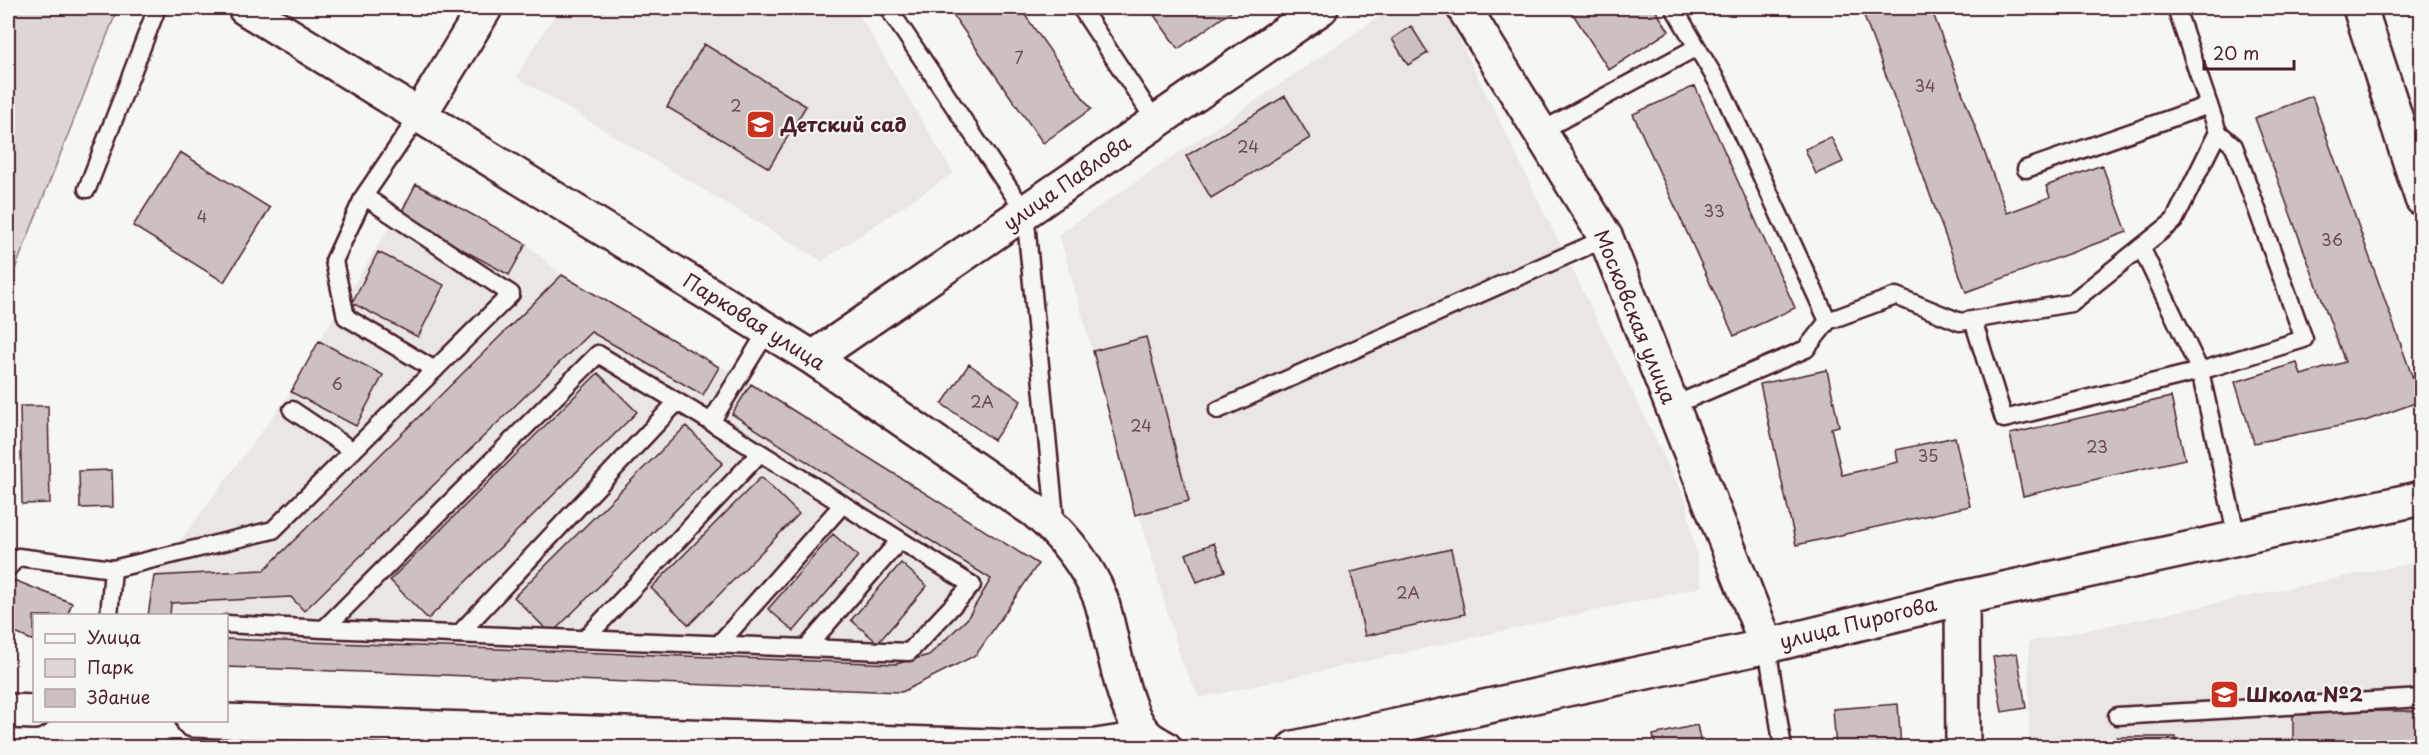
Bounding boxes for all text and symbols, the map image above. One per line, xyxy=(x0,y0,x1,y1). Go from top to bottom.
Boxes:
scale bar xyxy=(2204,33,2294,71)
text: 20 m xyxy=(2213,39,2259,66)
house number: 7 xyxy=(1014,45,1024,69)
house number: 34 xyxy=(1914,73,1936,97)
house number: 2 xyxy=(730,93,742,117)
school or university icon: Детский сад xyxy=(744,109,776,141)
place label: Детский сад xyxy=(780,109,906,139)
street label: улица Павлова xyxy=(997,127,1137,237)
house number: 24 xyxy=(1237,134,1259,158)
house number: 33 xyxy=(1703,198,1725,222)
house number: 4 xyxy=(197,204,207,228)
street label: Московская улица xyxy=(1587,225,1685,409)
house number: 36 xyxy=(2321,227,2343,251)
street label: Парковая улица xyxy=(678,265,832,377)
house number: 6 xyxy=(331,371,343,395)
house number: 2А xyxy=(970,389,994,413)
house number: 24 xyxy=(1130,413,1152,437)
house number: 23 xyxy=(2086,434,2108,458)
house number: 35 xyxy=(1918,443,1938,467)
house number: 2А xyxy=(1396,580,1420,604)
street label: улица Пирогова xyxy=(1776,588,1940,656)
legend xyxy=(33,614,228,722)
text: Улица xyxy=(87,623,141,650)
text: Парк xyxy=(87,653,134,680)
school or university icon: Школа №2 xyxy=(2209,679,2241,711)
place label: Школа №2 xyxy=(2246,679,2363,709)
text: Здание xyxy=(87,683,150,710)

